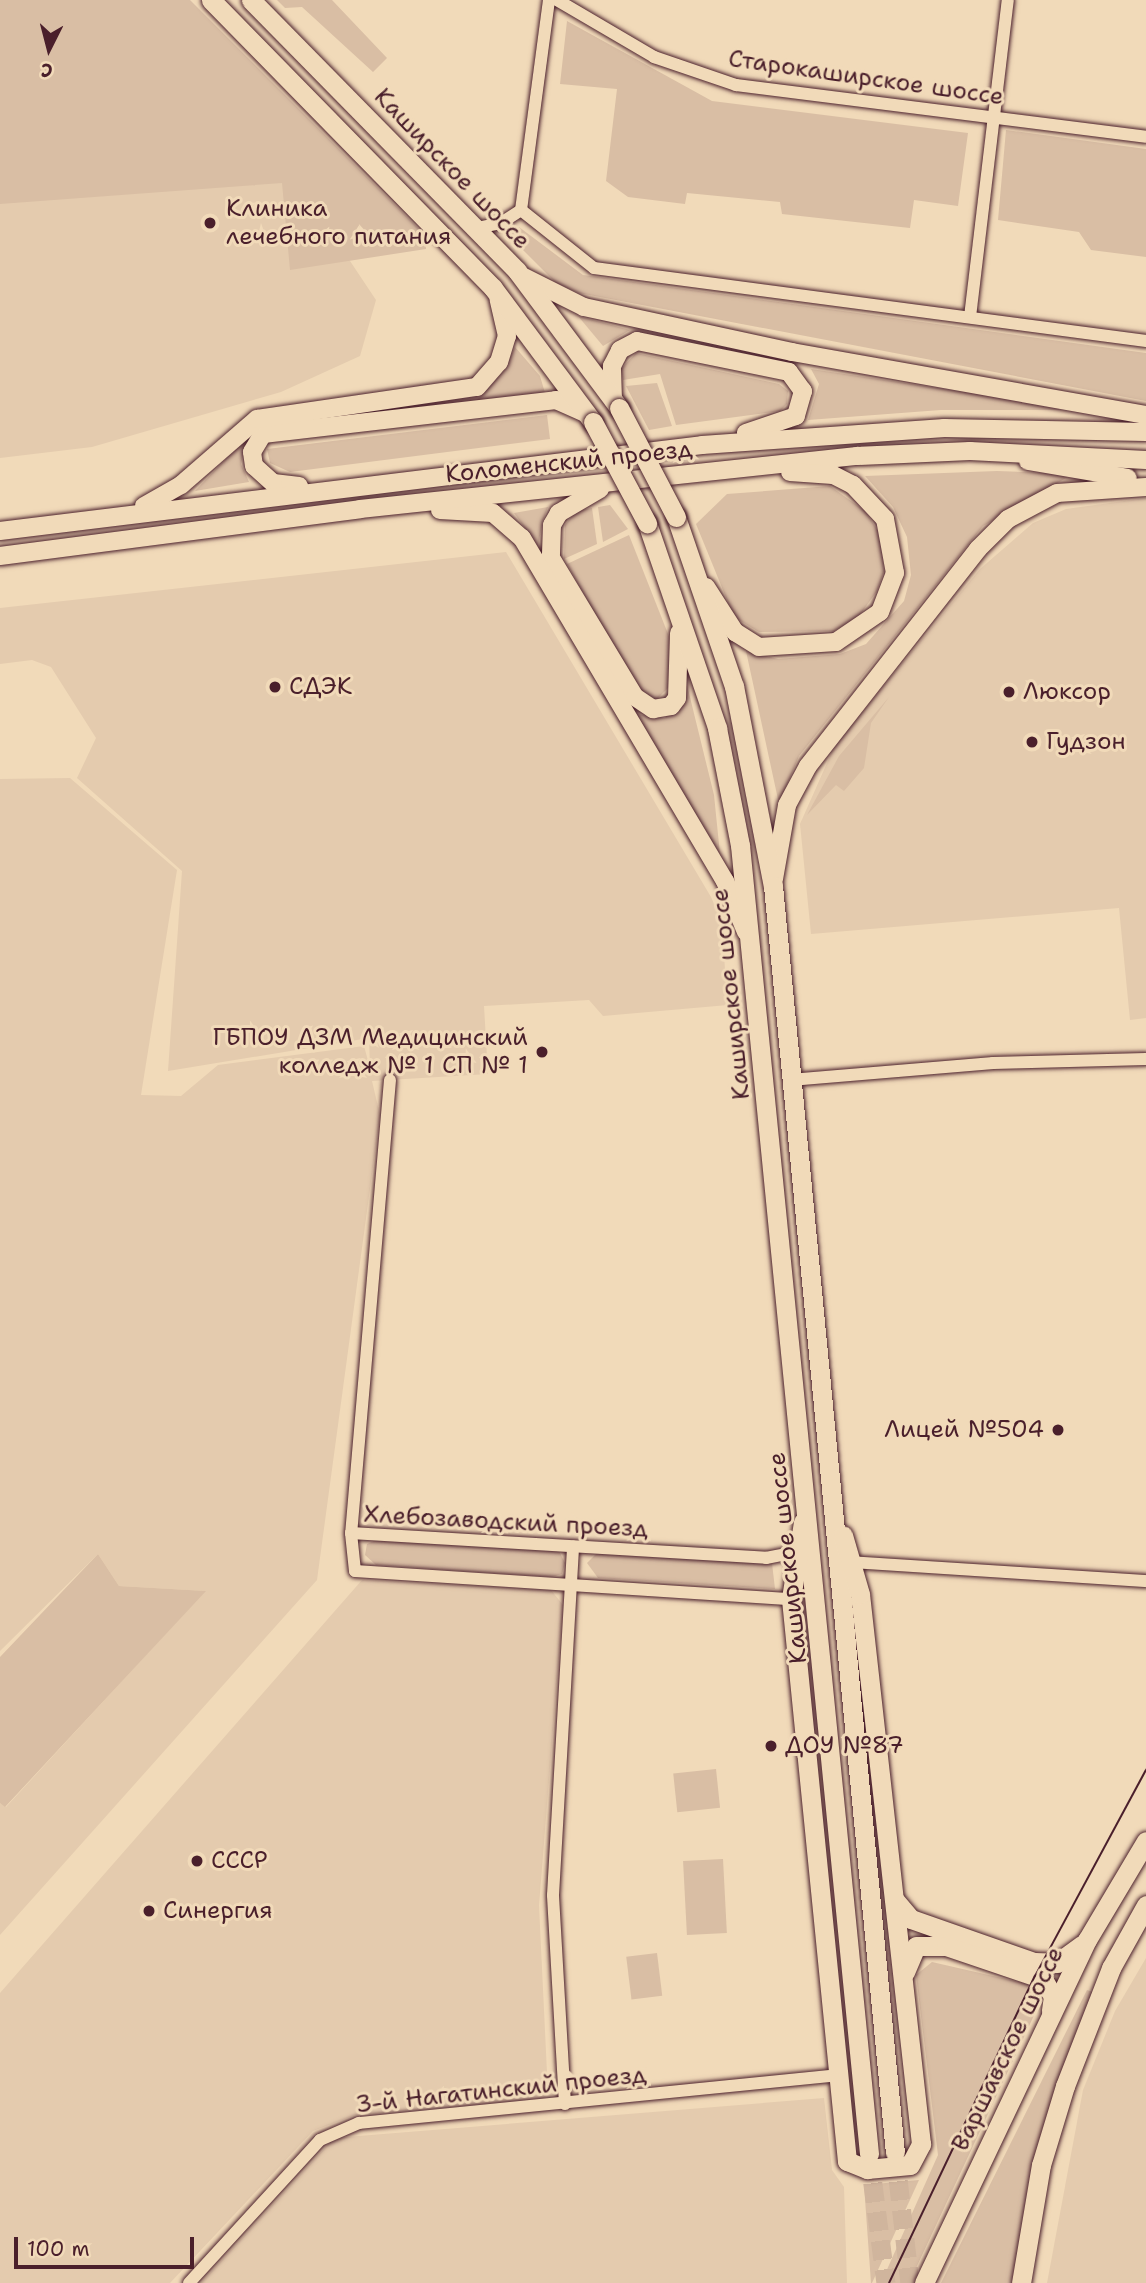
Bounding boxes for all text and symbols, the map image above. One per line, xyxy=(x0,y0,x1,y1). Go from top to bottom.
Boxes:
north arrow xyxy=(14,14,84,84)
street label: Старокаширское шоссе xyxy=(727,44,1005,112)
text: С xyxy=(40,57,54,83)
street label: Каширское шоссе xyxy=(368,83,536,255)
place label: Клиника лечебного питания xyxy=(226,195,451,251)
marker: Клиника лечебного питания xyxy=(200,213,220,233)
street label: Коломенский проезд xyxy=(444,435,694,489)
place label: СДЭК xyxy=(289,673,352,701)
place label: Люксор xyxy=(1023,678,1111,706)
marker: СДЭК xyxy=(267,679,283,695)
marker: Люксор xyxy=(1001,684,1017,700)
place label: Гудзон xyxy=(1046,728,1126,756)
marker: Гудзон xyxy=(1024,734,1040,750)
street label: Каширское шоссе xyxy=(706,887,756,1101)
place label: ГБПОУ ДЗМ Медицинский колледж № 1 СП № 1 xyxy=(213,1024,528,1080)
marker: ГБПОУ ДЗМ Медицинский колледж № 1 СП № 1 xyxy=(534,1044,550,1060)
place label: Лицей №504 xyxy=(884,1416,1044,1444)
marker: Лицей №504 xyxy=(1050,1422,1066,1438)
street label: Каширское шоссе xyxy=(763,1451,813,1665)
street label: Хлебозаводский проезд xyxy=(363,1500,649,1544)
place label: ДОУ №87 xyxy=(785,1732,904,1760)
marker: ДОУ №87 xyxy=(763,1738,779,1754)
place label: СССР xyxy=(211,1847,268,1875)
marker: СССР xyxy=(189,1853,205,1869)
place label: Синергия xyxy=(163,1897,273,1925)
marker: Синергия xyxy=(141,1903,157,1919)
street label: Варшавское шоссе xyxy=(946,1942,1070,2156)
street label: 3-й Нагатинский проезд xyxy=(354,2060,648,2120)
scale bar xyxy=(18,2224,198,2268)
text: 100 m xyxy=(27,2235,90,2263)

